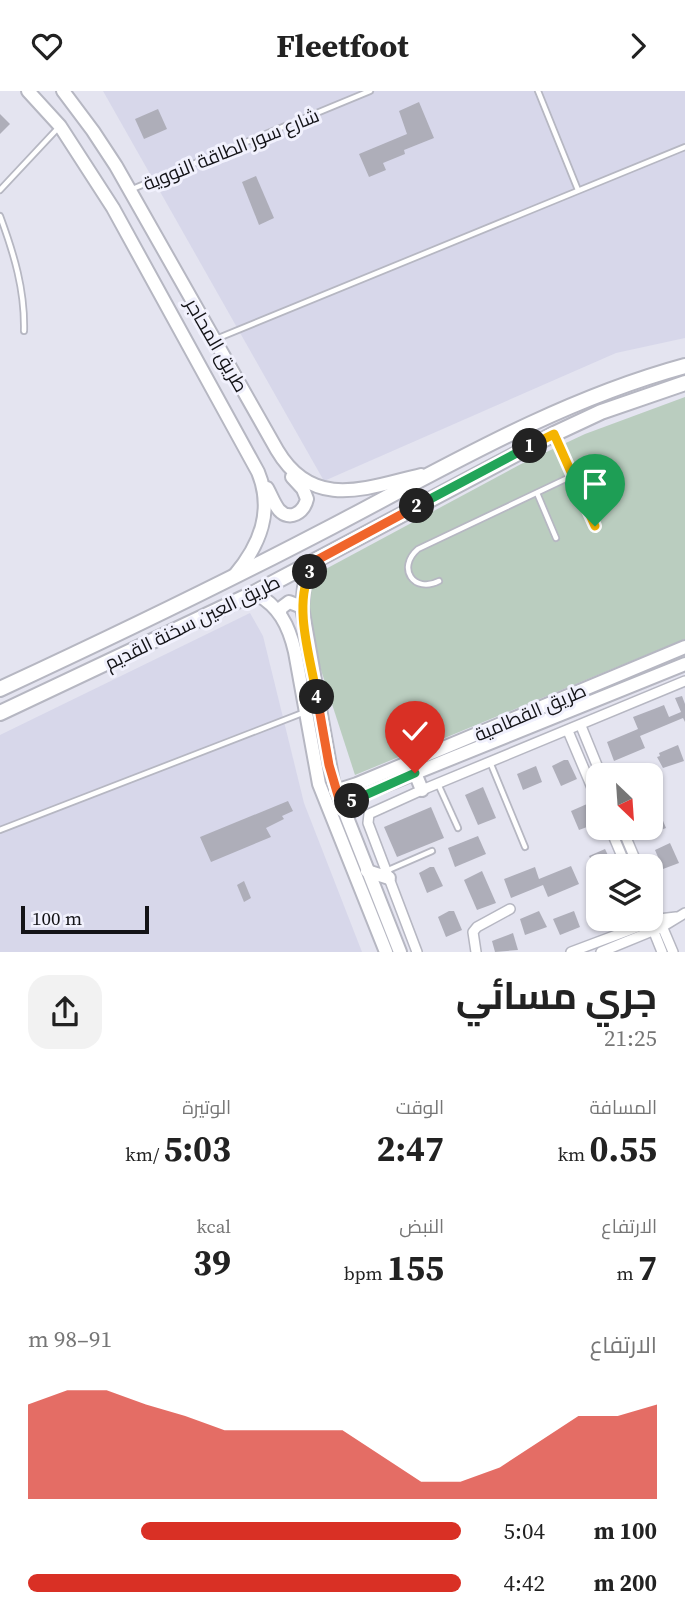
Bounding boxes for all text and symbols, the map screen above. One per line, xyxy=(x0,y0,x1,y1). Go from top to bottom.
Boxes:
text: Fleetfoot xyxy=(276,24,409,68)
icon: heart xyxy=(28,27,66,65)
icon: forward xyxy=(619,27,657,65)
street label: شارع سور الطاقة النووية xyxy=(139,102,323,197)
street label: طريق المحاجر xyxy=(179,292,254,397)
pin: 1 xyxy=(512,429,548,463)
text: 1 xyxy=(524,432,535,458)
pin xyxy=(565,454,625,526)
icon: arrive xyxy=(576,465,614,503)
pin: 2 xyxy=(400,489,434,523)
text: 2 xyxy=(411,492,422,518)
pin: 3 xyxy=(292,554,328,589)
text: 3 xyxy=(304,558,315,584)
street label: طريق العين سخنة القديم xyxy=(100,568,284,677)
street label: طريق القطامية xyxy=(470,677,590,747)
pin: 4 xyxy=(300,679,334,715)
text: 4 xyxy=(311,683,322,709)
pin xyxy=(385,701,445,773)
icon: check xyxy=(396,712,434,750)
north arrow xyxy=(586,763,663,840)
map controls xyxy=(586,763,663,931)
pin: 5 xyxy=(334,783,370,819)
text: 5 xyxy=(346,787,357,813)
button: layers xyxy=(586,854,663,931)
scale bar xyxy=(21,903,149,935)
text: 100 m xyxy=(32,905,82,931)
text: جري مسائي xyxy=(456,970,657,1022)
button: share xyxy=(28,975,102,1049)
text: 21:25 xyxy=(604,1022,657,1054)
text: الوتيرة xyxy=(182,1094,231,1120)
text: الوقت xyxy=(396,1094,444,1120)
text: المسافة xyxy=(589,1094,657,1120)
text: 5:03 xyxy=(164,1125,231,1173)
text: 2:47 xyxy=(377,1125,444,1173)
text: 0.55 xyxy=(590,1125,657,1173)
text: /km xyxy=(125,1141,164,1167)
text: km xyxy=(558,1141,590,1167)
text: kcal xyxy=(196,1213,231,1239)
text: النبض xyxy=(399,1213,444,1239)
text: الارتفاع xyxy=(601,1213,657,1239)
text: 39 xyxy=(193,1239,231,1287)
text: 155 xyxy=(387,1244,444,1292)
text: 7 xyxy=(638,1244,657,1292)
text: bpm xyxy=(344,1260,387,1286)
text: m xyxy=(616,1260,638,1286)
text: 91–98 m xyxy=(28,1323,112,1355)
text: الارتفاع xyxy=(590,1329,657,1361)
text: 5:04 xyxy=(504,1515,545,1547)
text: 100 m xyxy=(594,1515,657,1547)
text: 4:42 xyxy=(504,1567,545,1599)
text: 200 m xyxy=(594,1567,657,1599)

